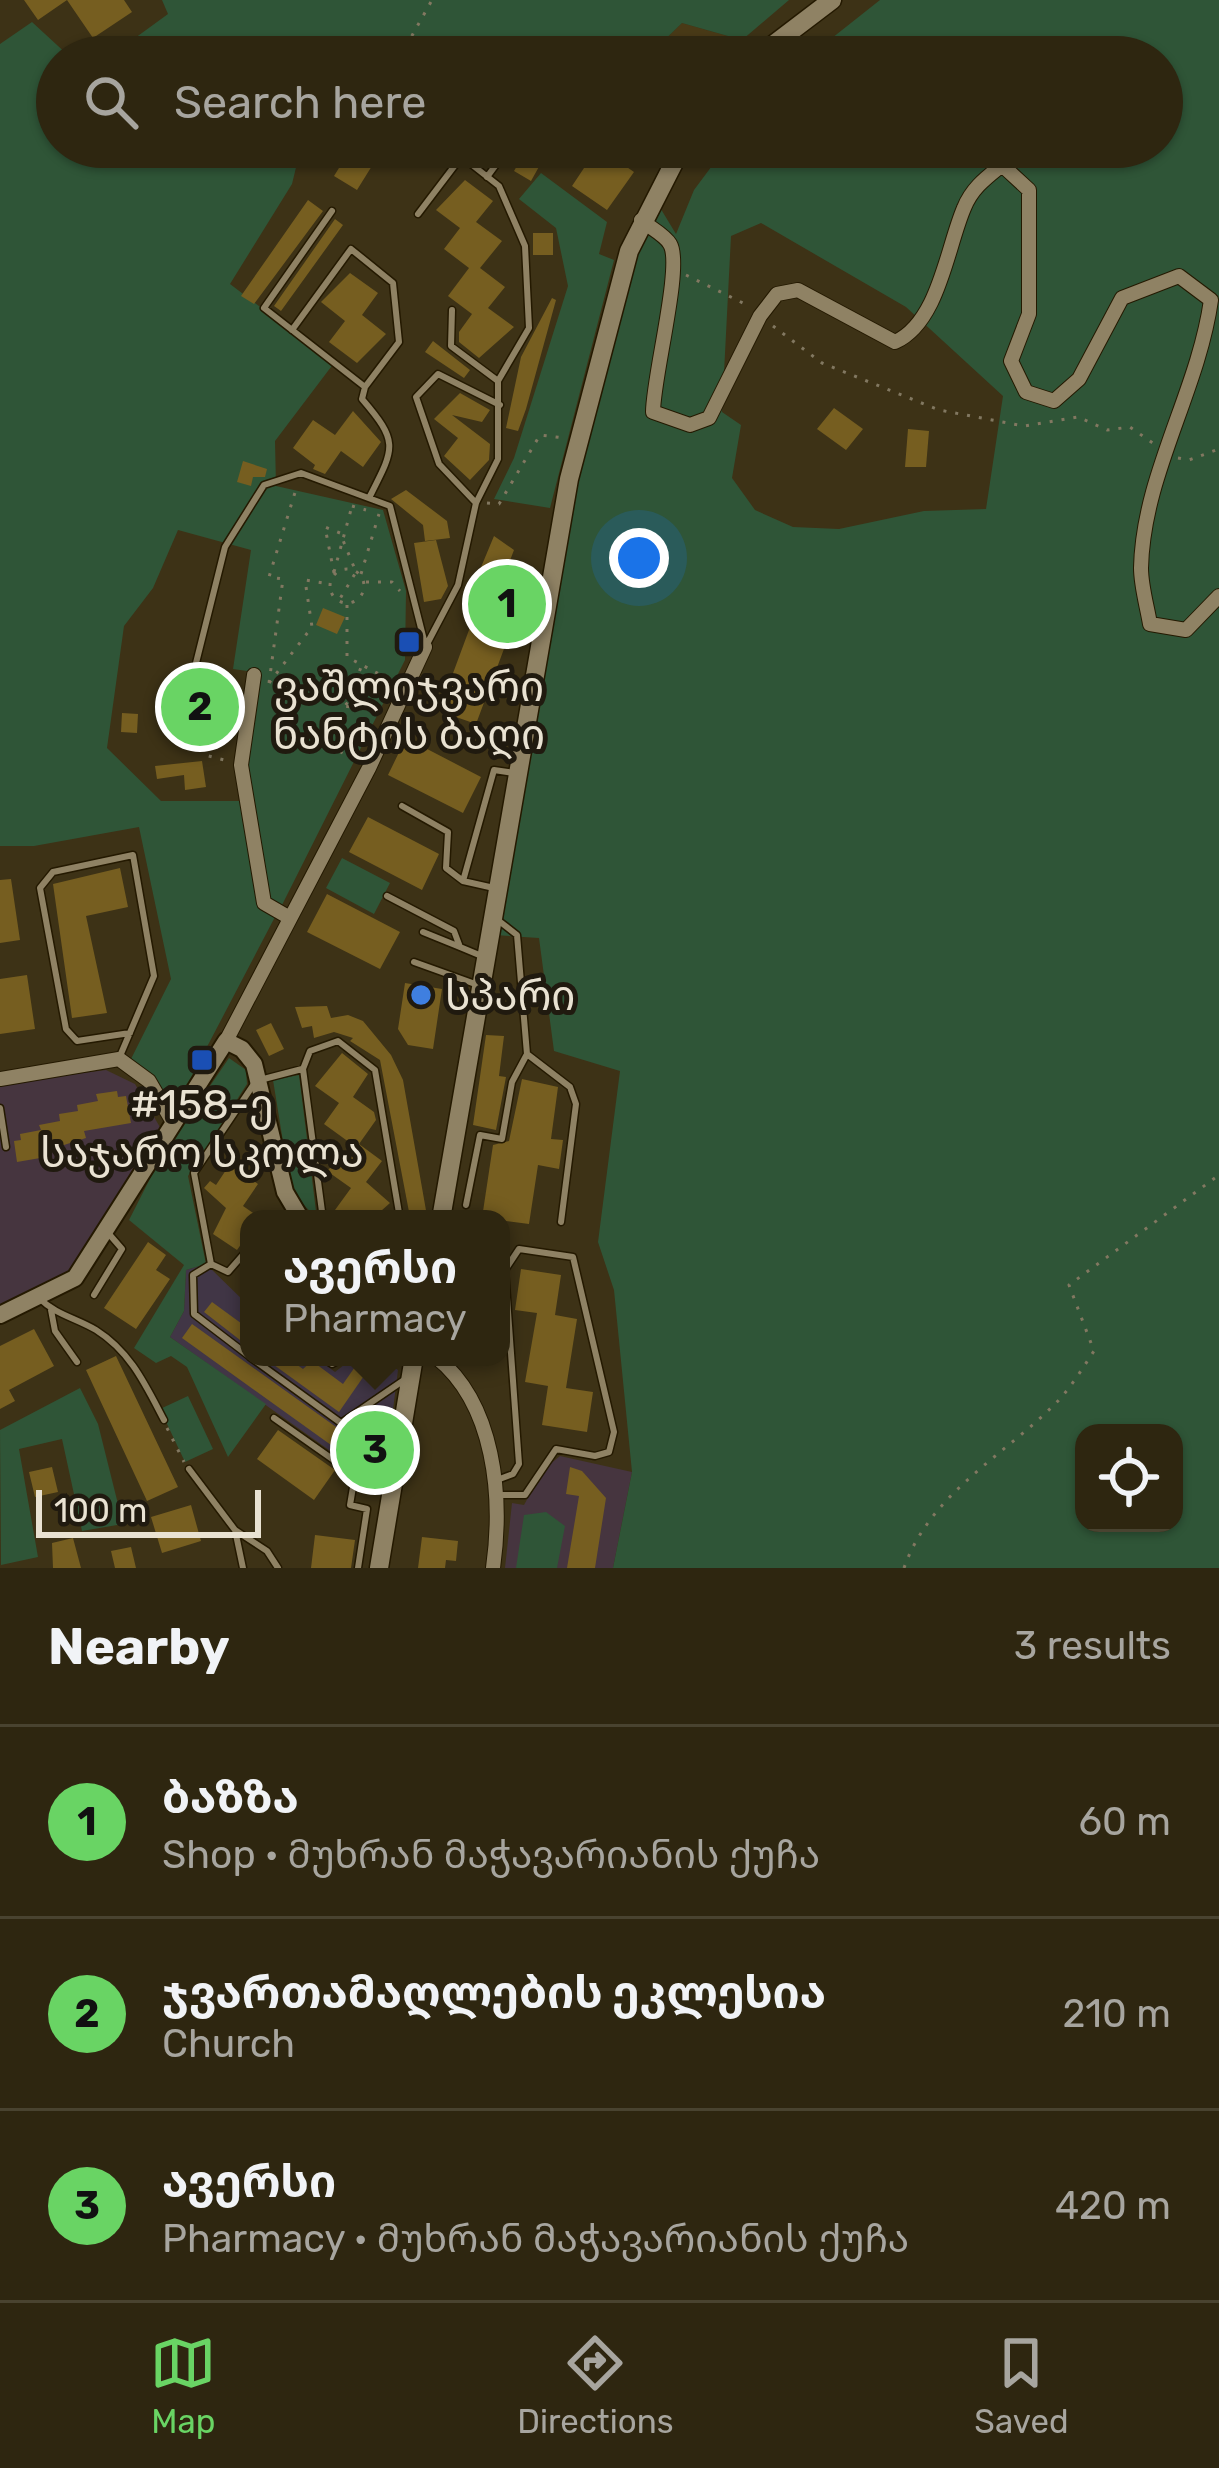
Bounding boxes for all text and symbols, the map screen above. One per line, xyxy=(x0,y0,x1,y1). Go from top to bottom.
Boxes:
search box xyxy=(36,36,1183,168)
icon: search xyxy=(78,69,144,135)
text: Search here xyxy=(174,76,426,129)
your location xyxy=(609,528,669,588)
pin: 1 xyxy=(468,559,546,649)
marker: ვაშლიჯვარი ნანტის ბაღი xyxy=(396,629,422,655)
pin: 2 xyxy=(161,662,239,752)
place label: ვაშლიჯვარი ნანტის ბაღი xyxy=(273,662,545,760)
place label: სპარი xyxy=(445,971,575,1021)
marker: სპარი xyxy=(408,982,434,1008)
marker: #158-ე საჯარო სკოლა xyxy=(189,1047,215,1073)
place label: #158-ე საჯარო სკოლა xyxy=(40,1080,364,1178)
popup xyxy=(240,1210,510,1366)
text: ავერსი xyxy=(283,1241,457,1294)
text: Pharmacy xyxy=(283,1296,467,1342)
pin: 3 xyxy=(336,1405,414,1495)
map controls xyxy=(1075,1424,1183,1532)
button: locate xyxy=(1075,1424,1183,1532)
scale bar xyxy=(36,1484,261,1537)
text: 100 m xyxy=(54,1491,147,1530)
text: Nearby xyxy=(48,1616,230,1677)
text: 3 results xyxy=(1014,1623,1171,1669)
text: ბაზზა xyxy=(162,1771,299,1824)
text: 1 xyxy=(77,1799,97,1845)
text: 60 m xyxy=(1078,1799,1171,1845)
text: Shop · მუხრან მაჭავარიანის ქუჩა xyxy=(162,1832,820,1878)
text: ჯვართამაღლების ეკლესია xyxy=(162,1966,826,2019)
text: 2 xyxy=(74,1991,100,2037)
text: 210 m xyxy=(1062,1991,1171,2037)
text: Church xyxy=(162,2021,295,2067)
text: ავერსი xyxy=(162,2155,336,2208)
text: 3 xyxy=(74,2183,100,2229)
text: 420 m xyxy=(1055,2183,1171,2229)
text: Pharmacy · მუხრან მაჭავარიანის ქუჩა xyxy=(162,2216,909,2262)
tab: Map xyxy=(150,2330,216,2441)
tab: Directions xyxy=(517,2330,674,2441)
tab: Saved xyxy=(974,2330,1069,2441)

